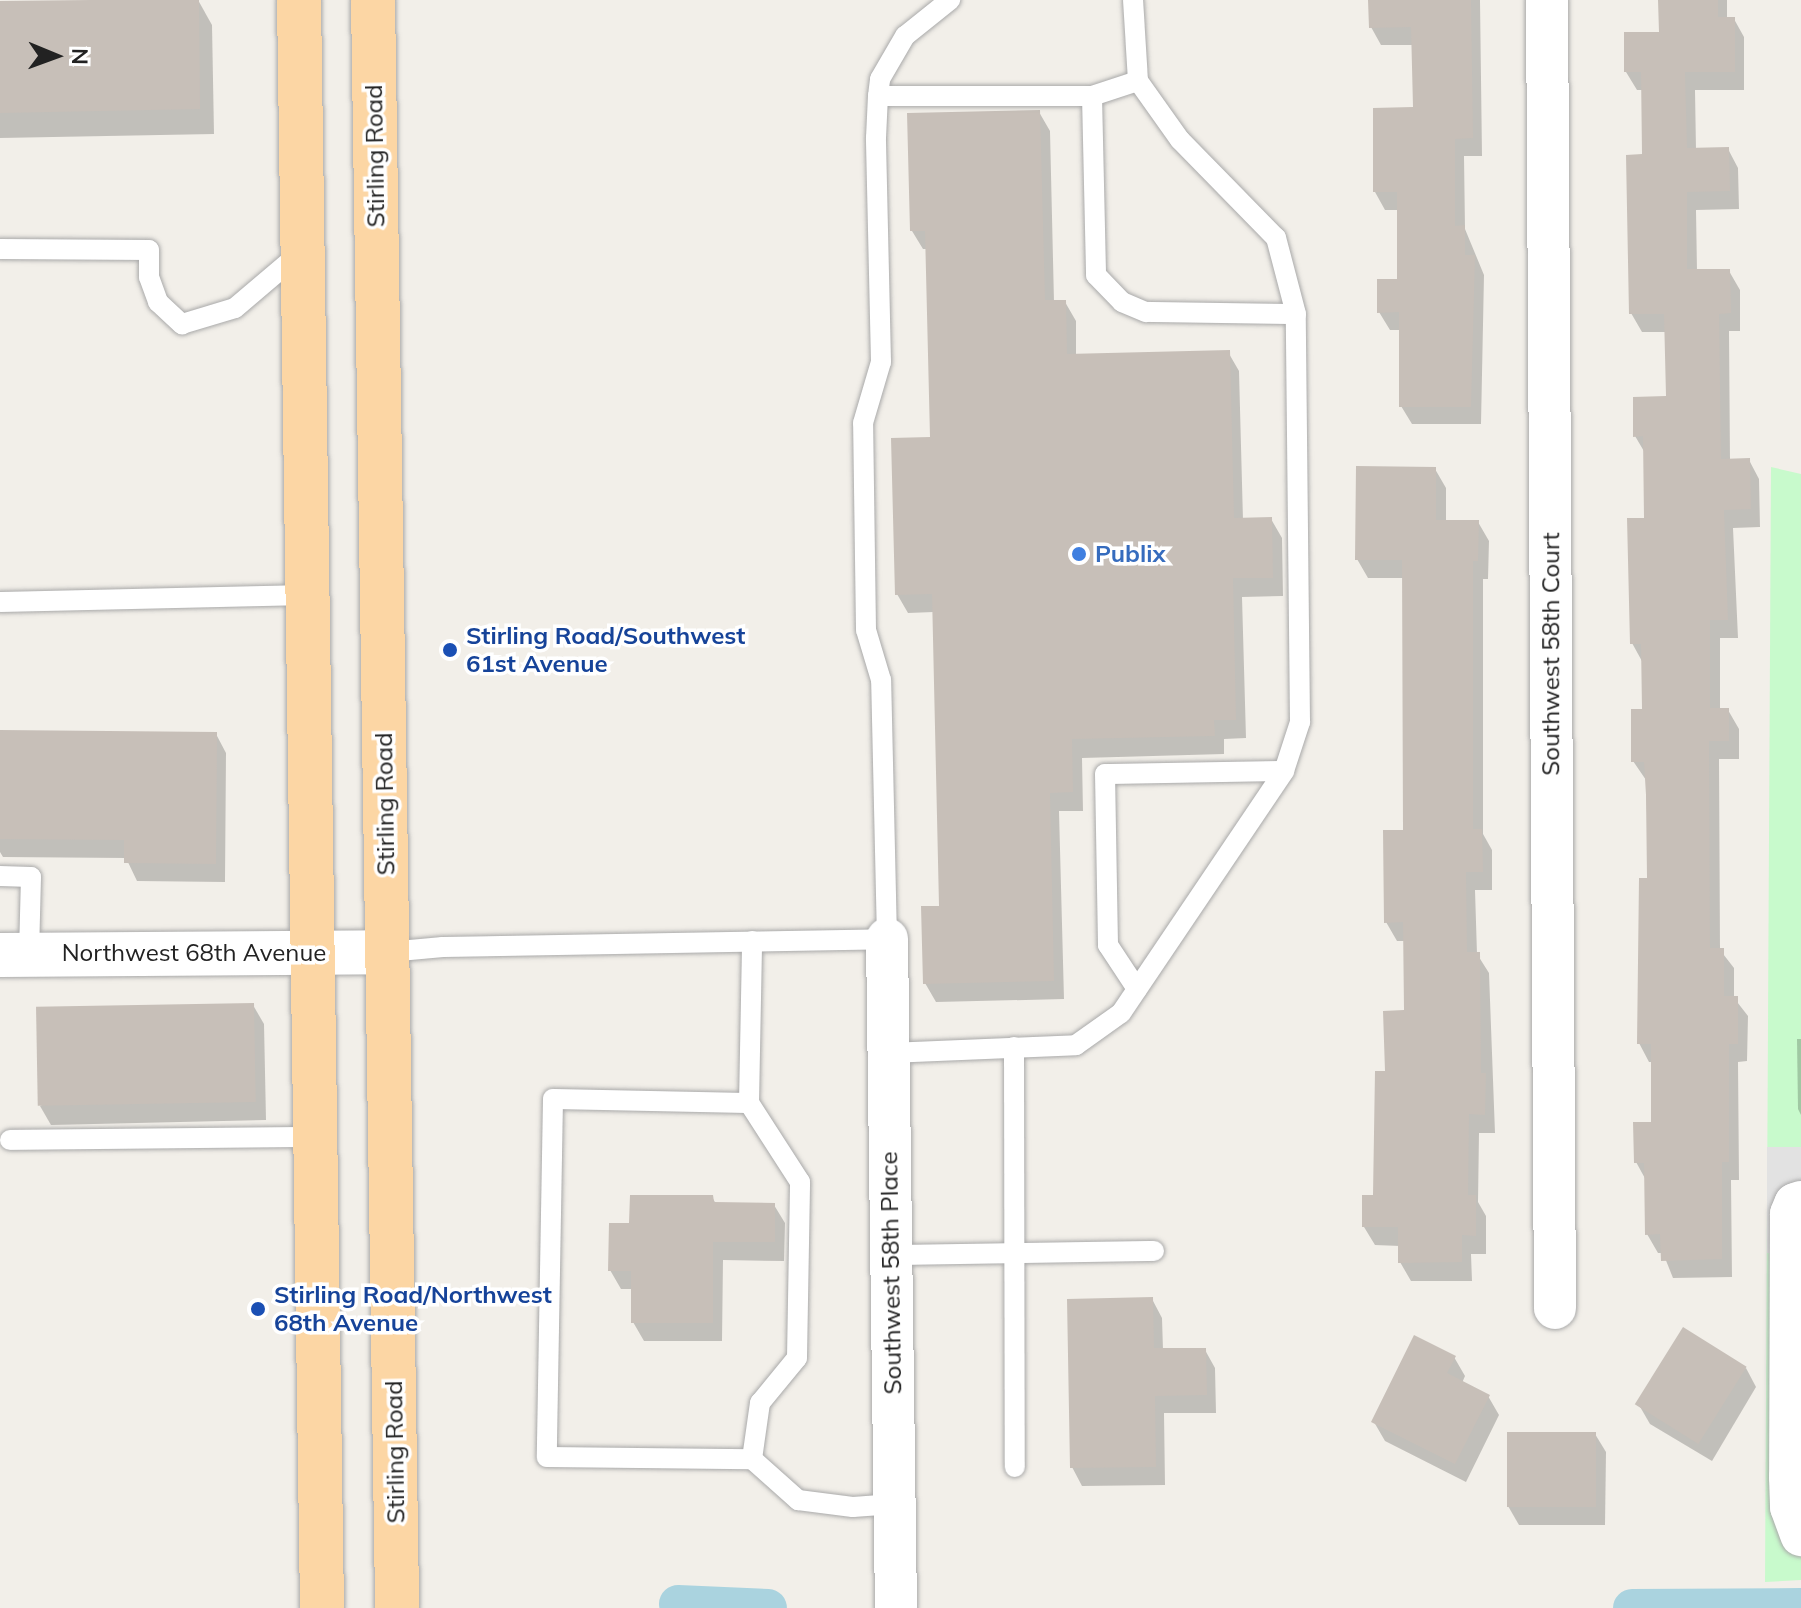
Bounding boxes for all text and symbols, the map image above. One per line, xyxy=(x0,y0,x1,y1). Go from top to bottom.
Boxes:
north arrow xyxy=(16,16,96,96)
text: N xyxy=(66,48,94,65)
street label: Stirling Road xyxy=(359,84,391,228)
street label: Southwest 58th Court xyxy=(1537,532,1565,776)
place label: Publix xyxy=(1095,540,1166,568)
marker: Publix xyxy=(1070,545,1088,563)
place label: Stirling Road/Southwest 61st Avenue xyxy=(466,622,745,678)
marker: Stirling Road/Southwest 61st Avenue xyxy=(441,641,459,659)
street label: Stirling Road xyxy=(369,732,401,876)
street label: Northwest 68th Avenue xyxy=(62,939,326,967)
street label: Southwest 58th Place xyxy=(874,1151,908,1395)
place label: Stirling Road/Northwest 68th Avenue xyxy=(274,1281,552,1337)
marker: Stirling Road/Northwest 68th Avenue xyxy=(249,1300,267,1318)
street label: Stirling Road xyxy=(379,1380,411,1524)

